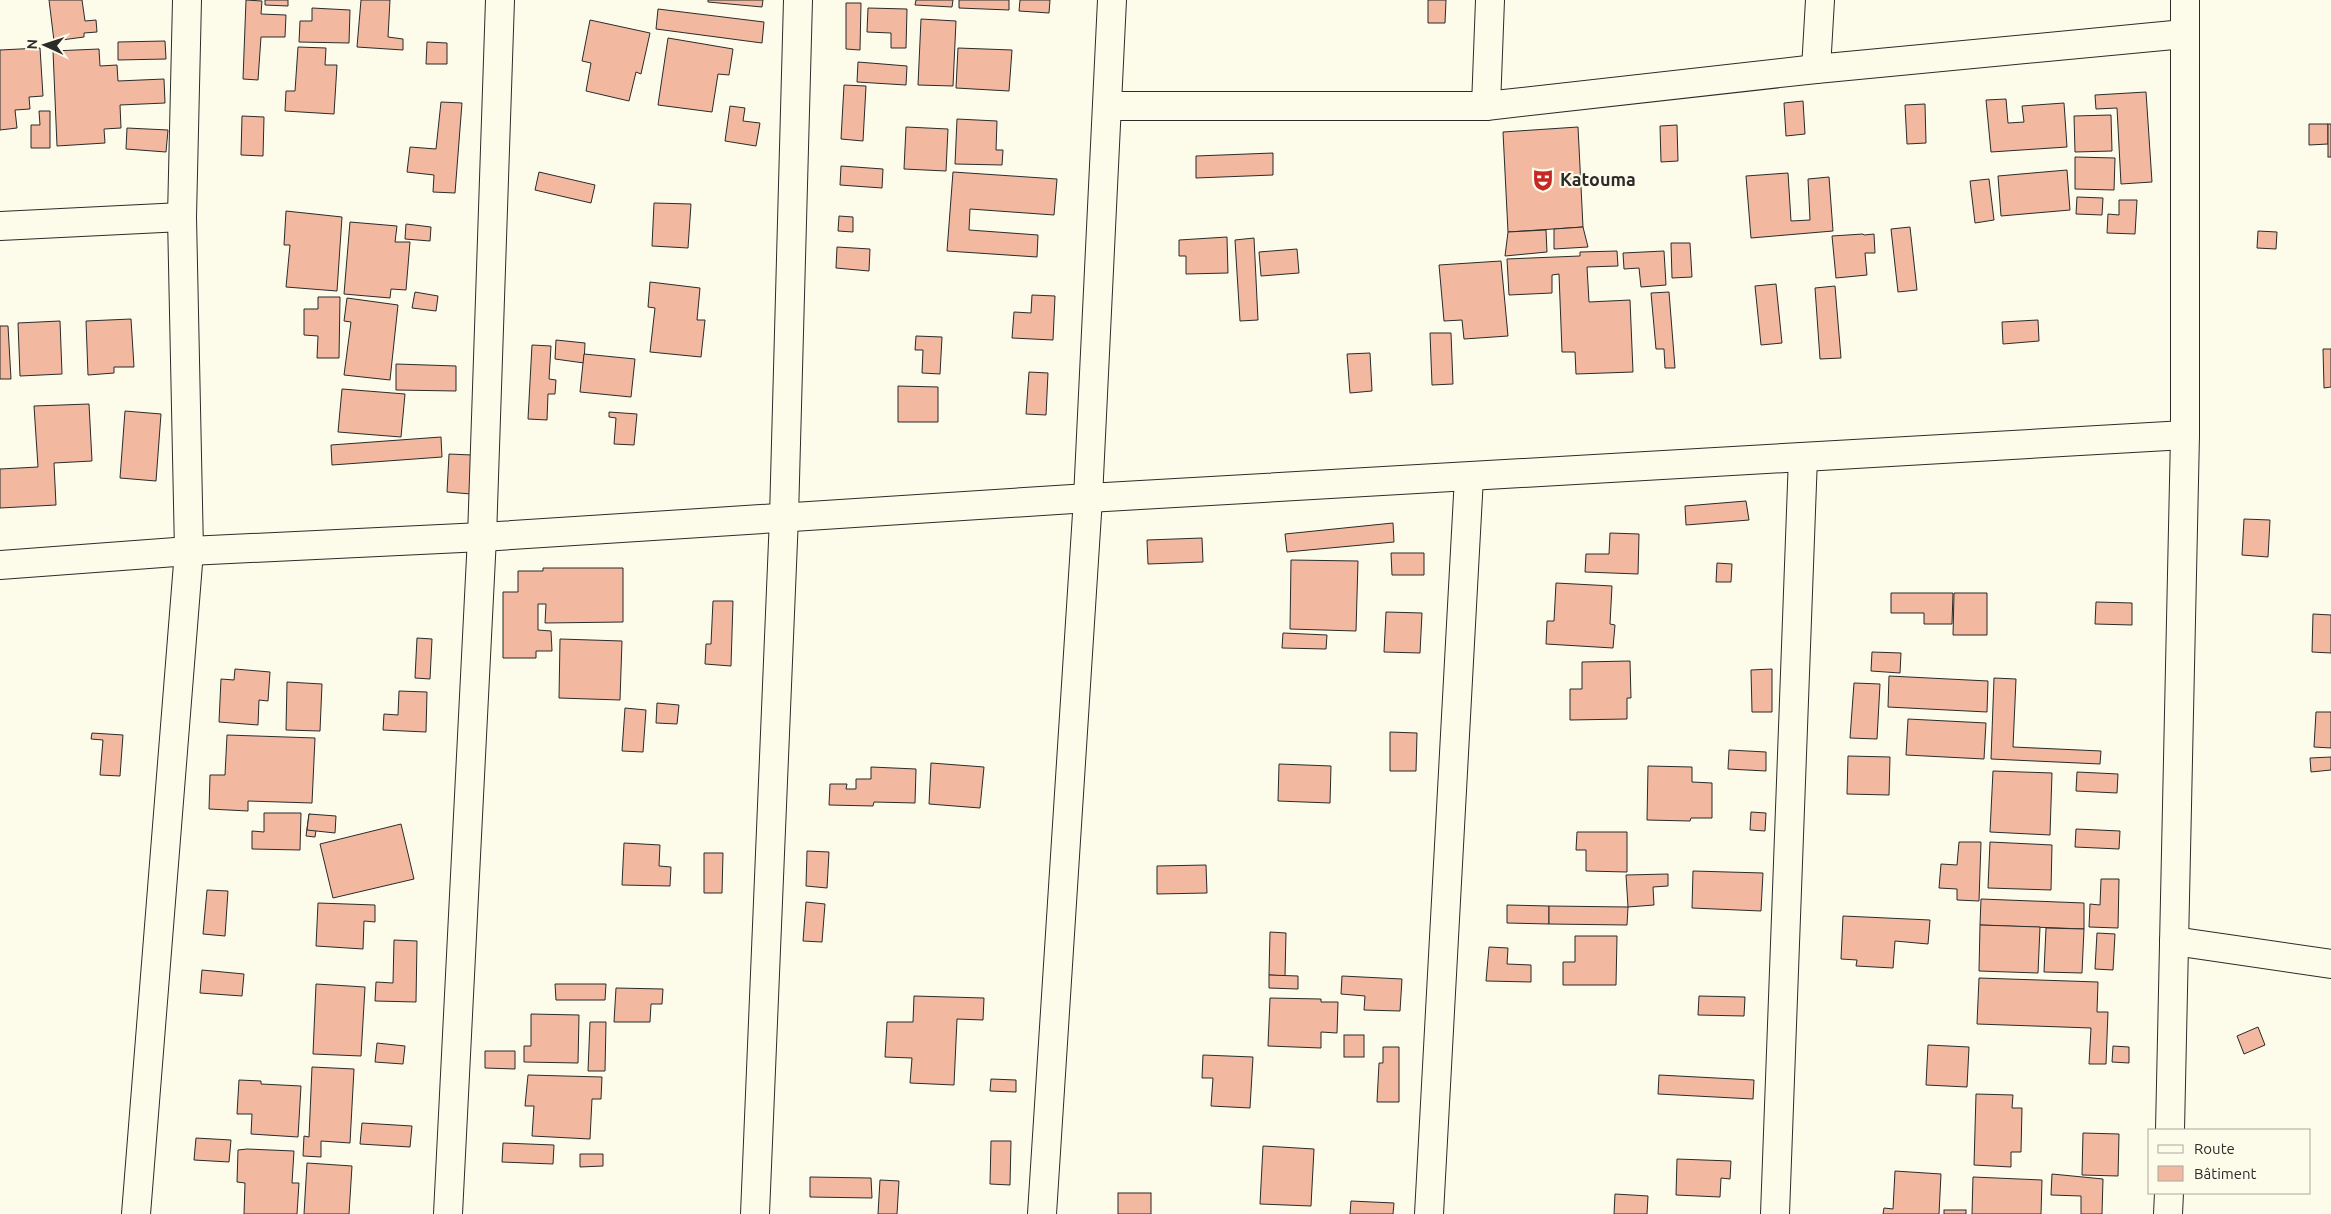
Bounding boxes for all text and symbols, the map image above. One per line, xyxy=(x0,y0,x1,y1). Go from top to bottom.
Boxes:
north arrow xyxy=(20,20,70,70)
text: N xyxy=(24,39,40,50)
theatre icon: Katouma xyxy=(1530,167,1556,193)
place label: Katouma xyxy=(1560,169,1636,189)
legend xyxy=(2148,1129,2311,1194)
text: Route xyxy=(2194,1140,2235,1157)
text: Bâtiment xyxy=(2194,1165,2257,1182)

